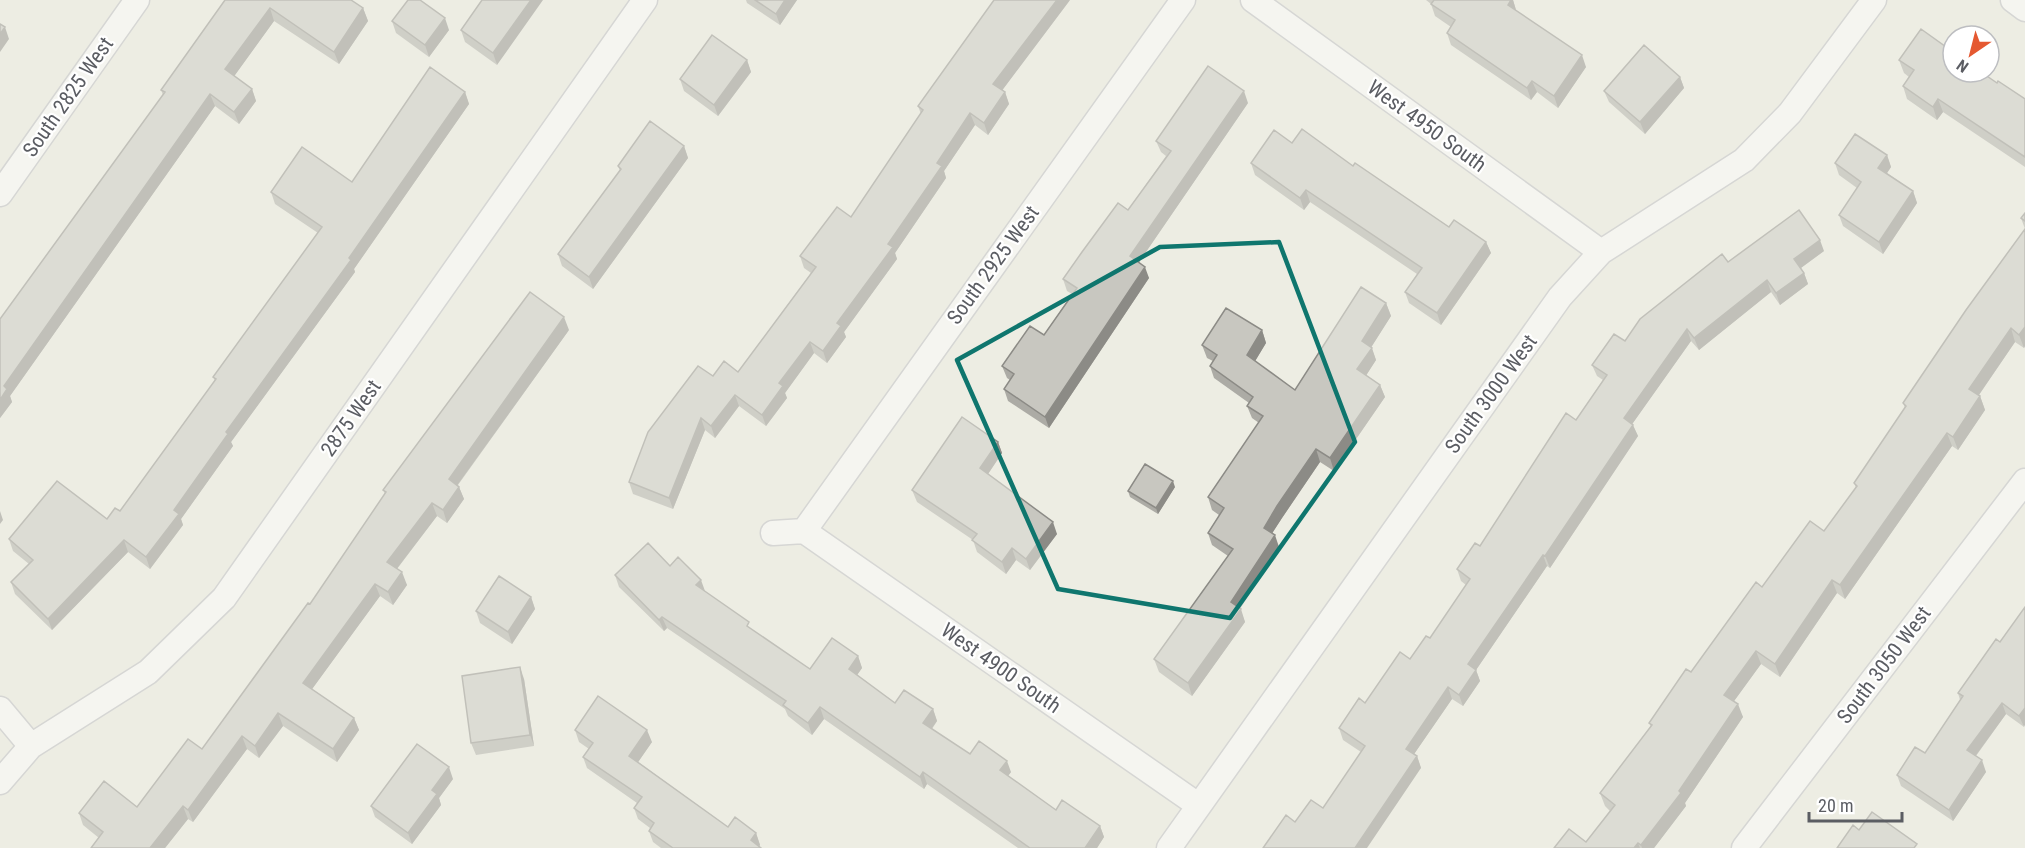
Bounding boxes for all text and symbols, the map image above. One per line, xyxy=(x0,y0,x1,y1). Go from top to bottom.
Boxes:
north arrow xyxy=(1941,24,2001,84)
street label: South 2825 West xyxy=(18,33,118,161)
text: N xyxy=(1953,55,1972,76)
street label: West 4950 South xyxy=(1363,75,1491,177)
street label: South 2925 West xyxy=(942,201,1044,329)
street label: South 3000 West xyxy=(1440,330,1542,458)
street label: 2875 West xyxy=(316,375,386,461)
street label: South 3050 West xyxy=(1832,602,1936,728)
street label: West 4900 South xyxy=(937,618,1065,718)
scale bar xyxy=(1809,785,1902,823)
text: 20 m xyxy=(1818,795,1853,816)

